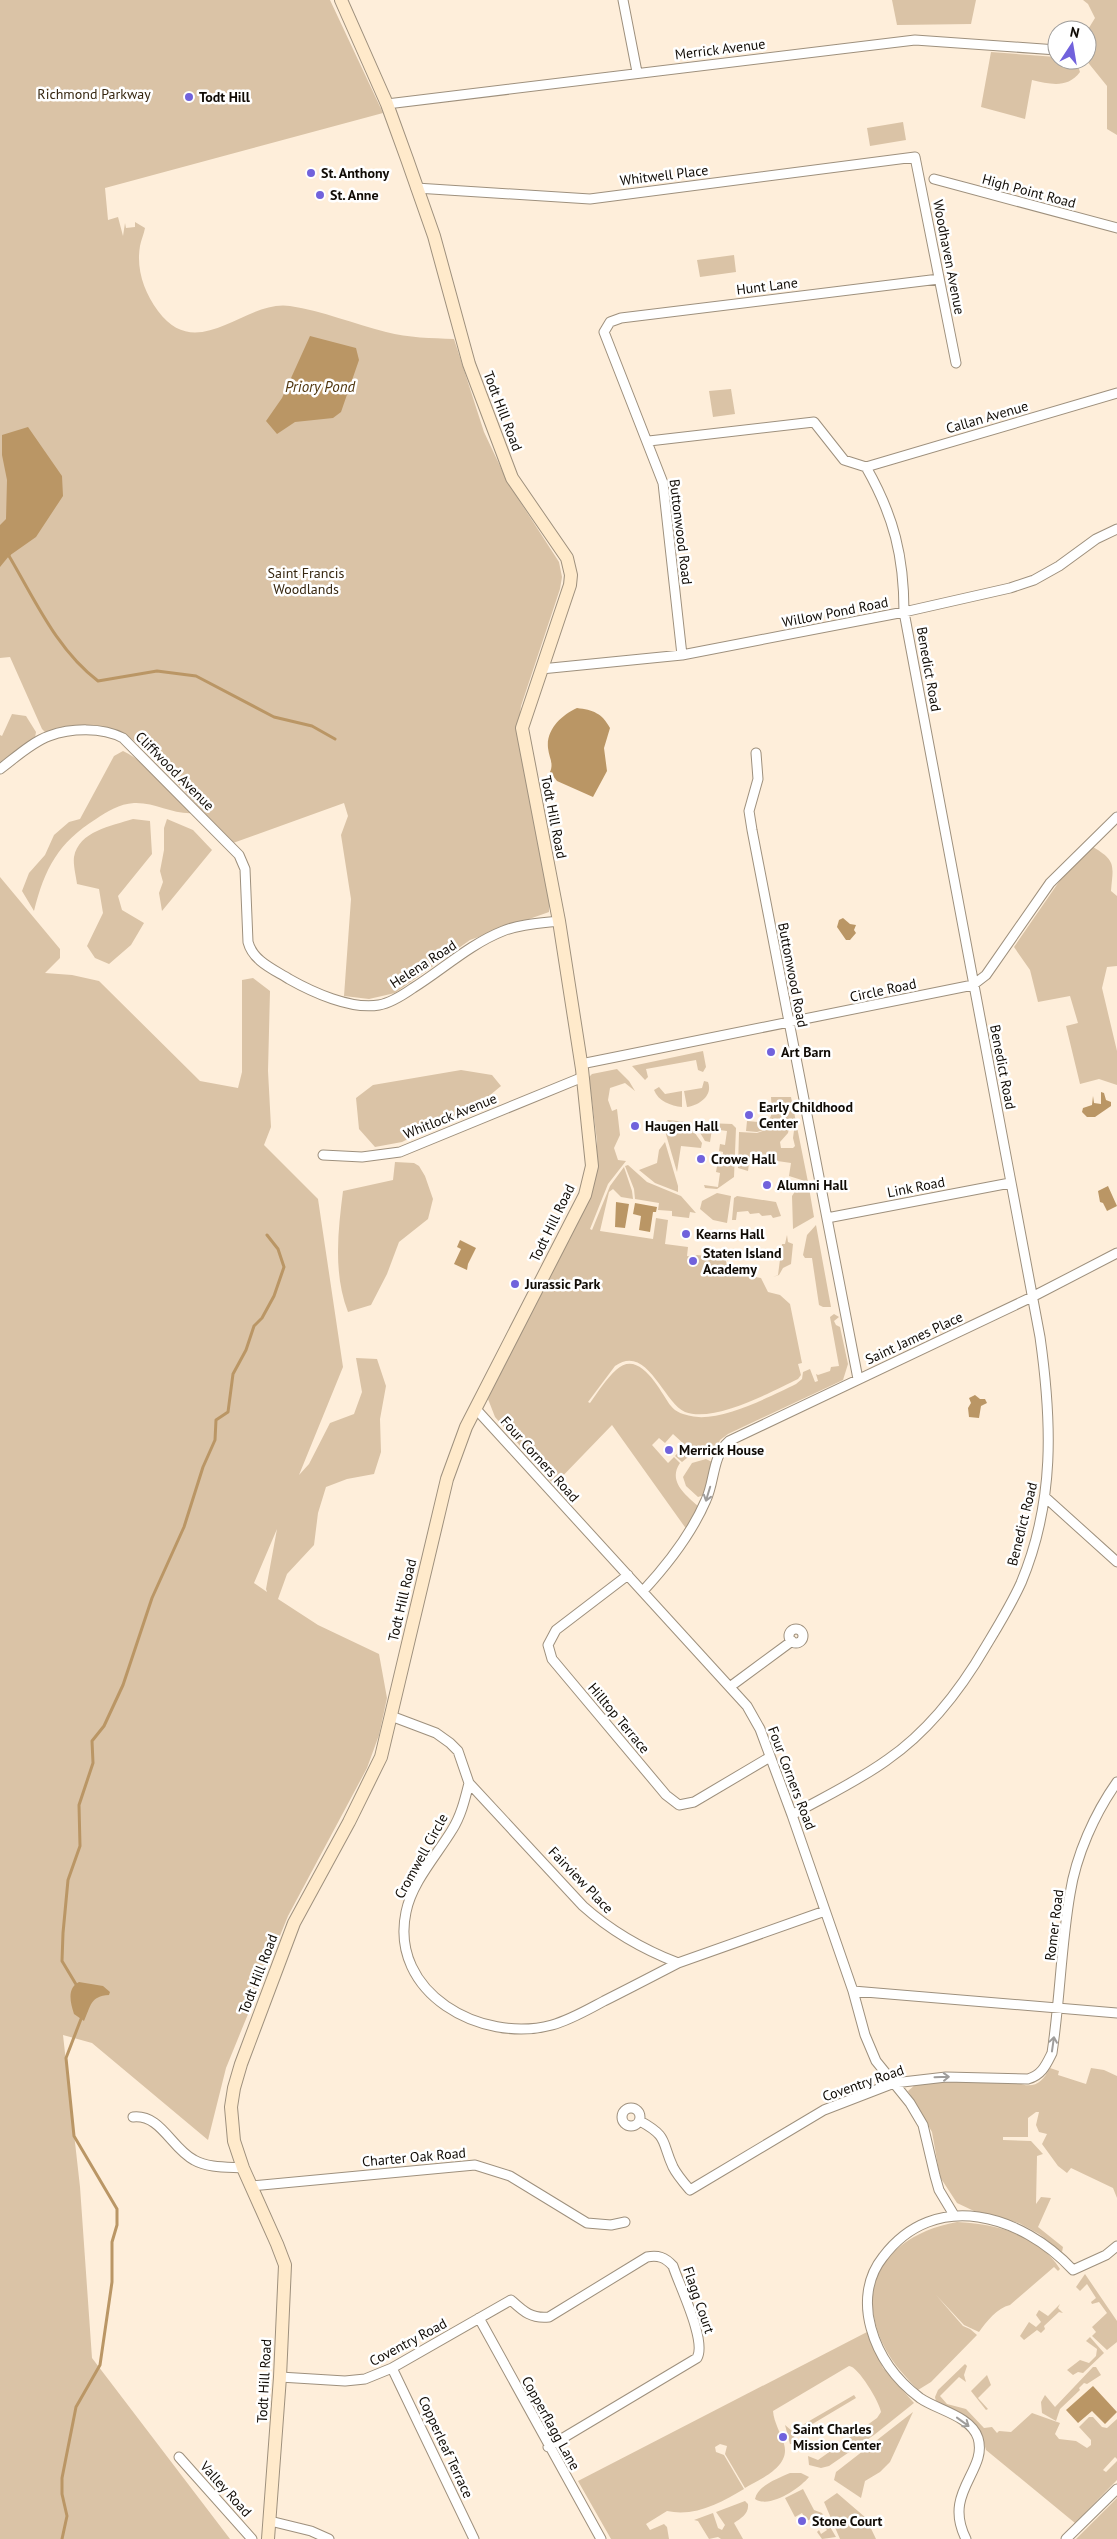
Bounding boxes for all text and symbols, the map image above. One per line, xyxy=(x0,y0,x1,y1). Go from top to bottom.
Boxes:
north arrow xyxy=(1047,20,1097,70)
text: N xyxy=(1068,23,1081,42)
street label: Merrick Avenue xyxy=(674,35,766,63)
park label: Richmond Parkway xyxy=(37,85,151,103)
place label: Todt Hill xyxy=(199,88,251,106)
marker: Todt Hill xyxy=(183,91,195,103)
street label: Whitwell Place xyxy=(619,161,709,189)
place label: St. Anthony xyxy=(321,164,390,182)
marker: St. Anthony xyxy=(305,167,317,179)
street label: High Point Road xyxy=(980,170,1078,212)
place label: St. Anne xyxy=(330,186,379,204)
marker: St. Anne xyxy=(314,189,326,201)
street label: Woodhaven Avenue xyxy=(929,198,969,316)
street label: Hunt Lane xyxy=(735,273,799,299)
street label: Todt Hill Road xyxy=(480,368,526,454)
water label: Priory Pond xyxy=(285,377,355,396)
street label: Callan Avenue xyxy=(944,397,1030,437)
street label: Buttonwood Road xyxy=(666,478,696,586)
park label: Saint Francis Woodlands xyxy=(268,564,345,598)
street label: Willow Pond Road xyxy=(780,593,890,631)
street label: Benedict Road xyxy=(913,625,945,713)
street label: Cliffwood Avenue xyxy=(132,728,218,814)
street label: Todt Hill Road xyxy=(537,774,571,860)
street label: Buttonwood Road xyxy=(774,921,812,1029)
street label: Helena Road xyxy=(386,936,460,992)
street label: Circle Road xyxy=(848,974,918,1006)
street label: Benedict Road xyxy=(986,1023,1020,1111)
place label: Art Barn xyxy=(781,1043,831,1061)
marker: Art Barn xyxy=(765,1046,777,1058)
street label: Whitlock Avenue xyxy=(401,1089,499,1143)
place label: Early Childhood Center xyxy=(759,1098,853,1132)
marker: Early Childhood Center xyxy=(743,1109,755,1121)
place label: Haugen Hall xyxy=(645,1117,720,1135)
marker: Haugen Hall xyxy=(629,1120,641,1132)
place label: Crowe Hall xyxy=(711,1150,777,1168)
marker: Crowe Hall xyxy=(695,1153,707,1165)
street label: Link Road xyxy=(886,1173,946,1201)
place label: Alumni Hall xyxy=(777,1176,848,1194)
marker: Alumni Hall xyxy=(761,1179,773,1191)
street label: Todt Hill Road xyxy=(525,1181,579,1265)
place label: Kearns Hall xyxy=(696,1225,765,1243)
marker: Kearns Hall xyxy=(680,1228,692,1240)
place label: Staten Island Academy xyxy=(703,1244,781,1278)
marker: Staten Island Academy xyxy=(687,1255,699,1267)
place label: Jurassic Park xyxy=(524,1275,600,1293)
marker: Jurassic Park xyxy=(509,1278,521,1290)
street label: Saint James Place xyxy=(862,1308,966,1368)
street label: Four Corners Road xyxy=(497,1412,583,1506)
place label: Merrick House xyxy=(679,1441,764,1459)
marker: Merrick House xyxy=(663,1444,675,1456)
street label: Benedict Road xyxy=(1003,1480,1041,1568)
one-way arrow xyxy=(702,1485,712,1501)
street label: Todt Hill Road xyxy=(384,1557,420,1643)
street label: Hilltop Terrace xyxy=(584,1679,654,1757)
street label: Four Corners Road xyxy=(764,1724,820,1832)
street label: Cromwell Circle xyxy=(390,1810,452,1902)
street label: Fairview Place xyxy=(545,1843,617,1917)
street label: Romer Road xyxy=(1041,1888,1067,1962)
street label: Todt Hill Road xyxy=(235,1931,281,2017)
one-way arrow xyxy=(1049,2036,1059,2052)
street label: Coventry Road xyxy=(820,2061,906,2105)
one-way arrow xyxy=(934,2073,950,2082)
street label: Charter Oak Road xyxy=(361,2143,467,2171)
street label: Flagg Court xyxy=(679,2264,719,2336)
street label: Coventry Road xyxy=(366,2314,450,2370)
street label: Todt Hill Road xyxy=(253,2338,275,2424)
street label: Copperflagg Lane xyxy=(518,2373,584,2473)
street label: Copperleaf Terrace xyxy=(414,2393,478,2501)
one-way arrow xyxy=(956,2417,970,2427)
place label: Saint Charles Mission Center xyxy=(793,2420,881,2454)
marker: Saint Charles Mission Center xyxy=(777,2431,789,2443)
street label: Valley Road xyxy=(196,2457,256,2521)
place label: Stone Court xyxy=(812,2512,883,2530)
marker: Stone Court xyxy=(796,2515,808,2527)

